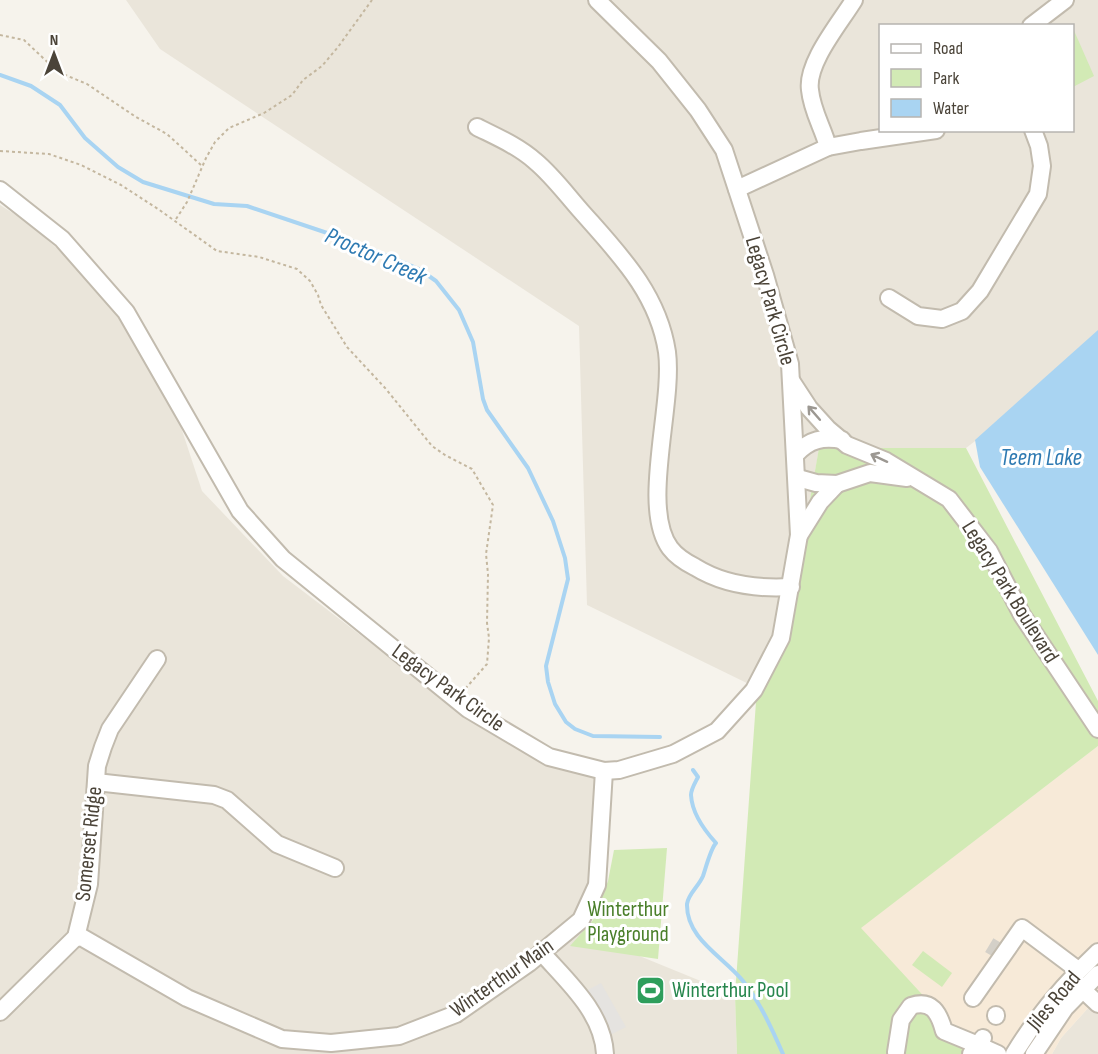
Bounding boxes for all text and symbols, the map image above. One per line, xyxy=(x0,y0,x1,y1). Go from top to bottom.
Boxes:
north arrow xyxy=(24,24,84,84)
legend xyxy=(879,24,1074,132)
text: N xyxy=(50,31,58,50)
text: Road xyxy=(933,38,963,59)
text: Park xyxy=(933,68,959,89)
text: Water xyxy=(933,98,969,119)
water label: Proctor Creek xyxy=(321,221,432,292)
street label: Legacy Park Circle xyxy=(739,234,801,368)
one-way arrow xyxy=(807,406,821,421)
water label: Teem Lake xyxy=(1000,443,1082,472)
one-way arrow xyxy=(870,452,888,464)
street label: Legacy Park Boulevard xyxy=(955,516,1065,668)
street label: Legacy Park Circle xyxy=(386,638,510,738)
street label: Somerset Ridge xyxy=(70,785,108,903)
park label: Winterthur Playground xyxy=(587,896,669,948)
street label: Winterthur Main xyxy=(445,932,559,1024)
street label: Jiles Road xyxy=(1021,966,1087,1037)
sports icon: Winterthur Pool xyxy=(635,974,667,1006)
place label: Winterthur Pool xyxy=(672,977,789,1004)

